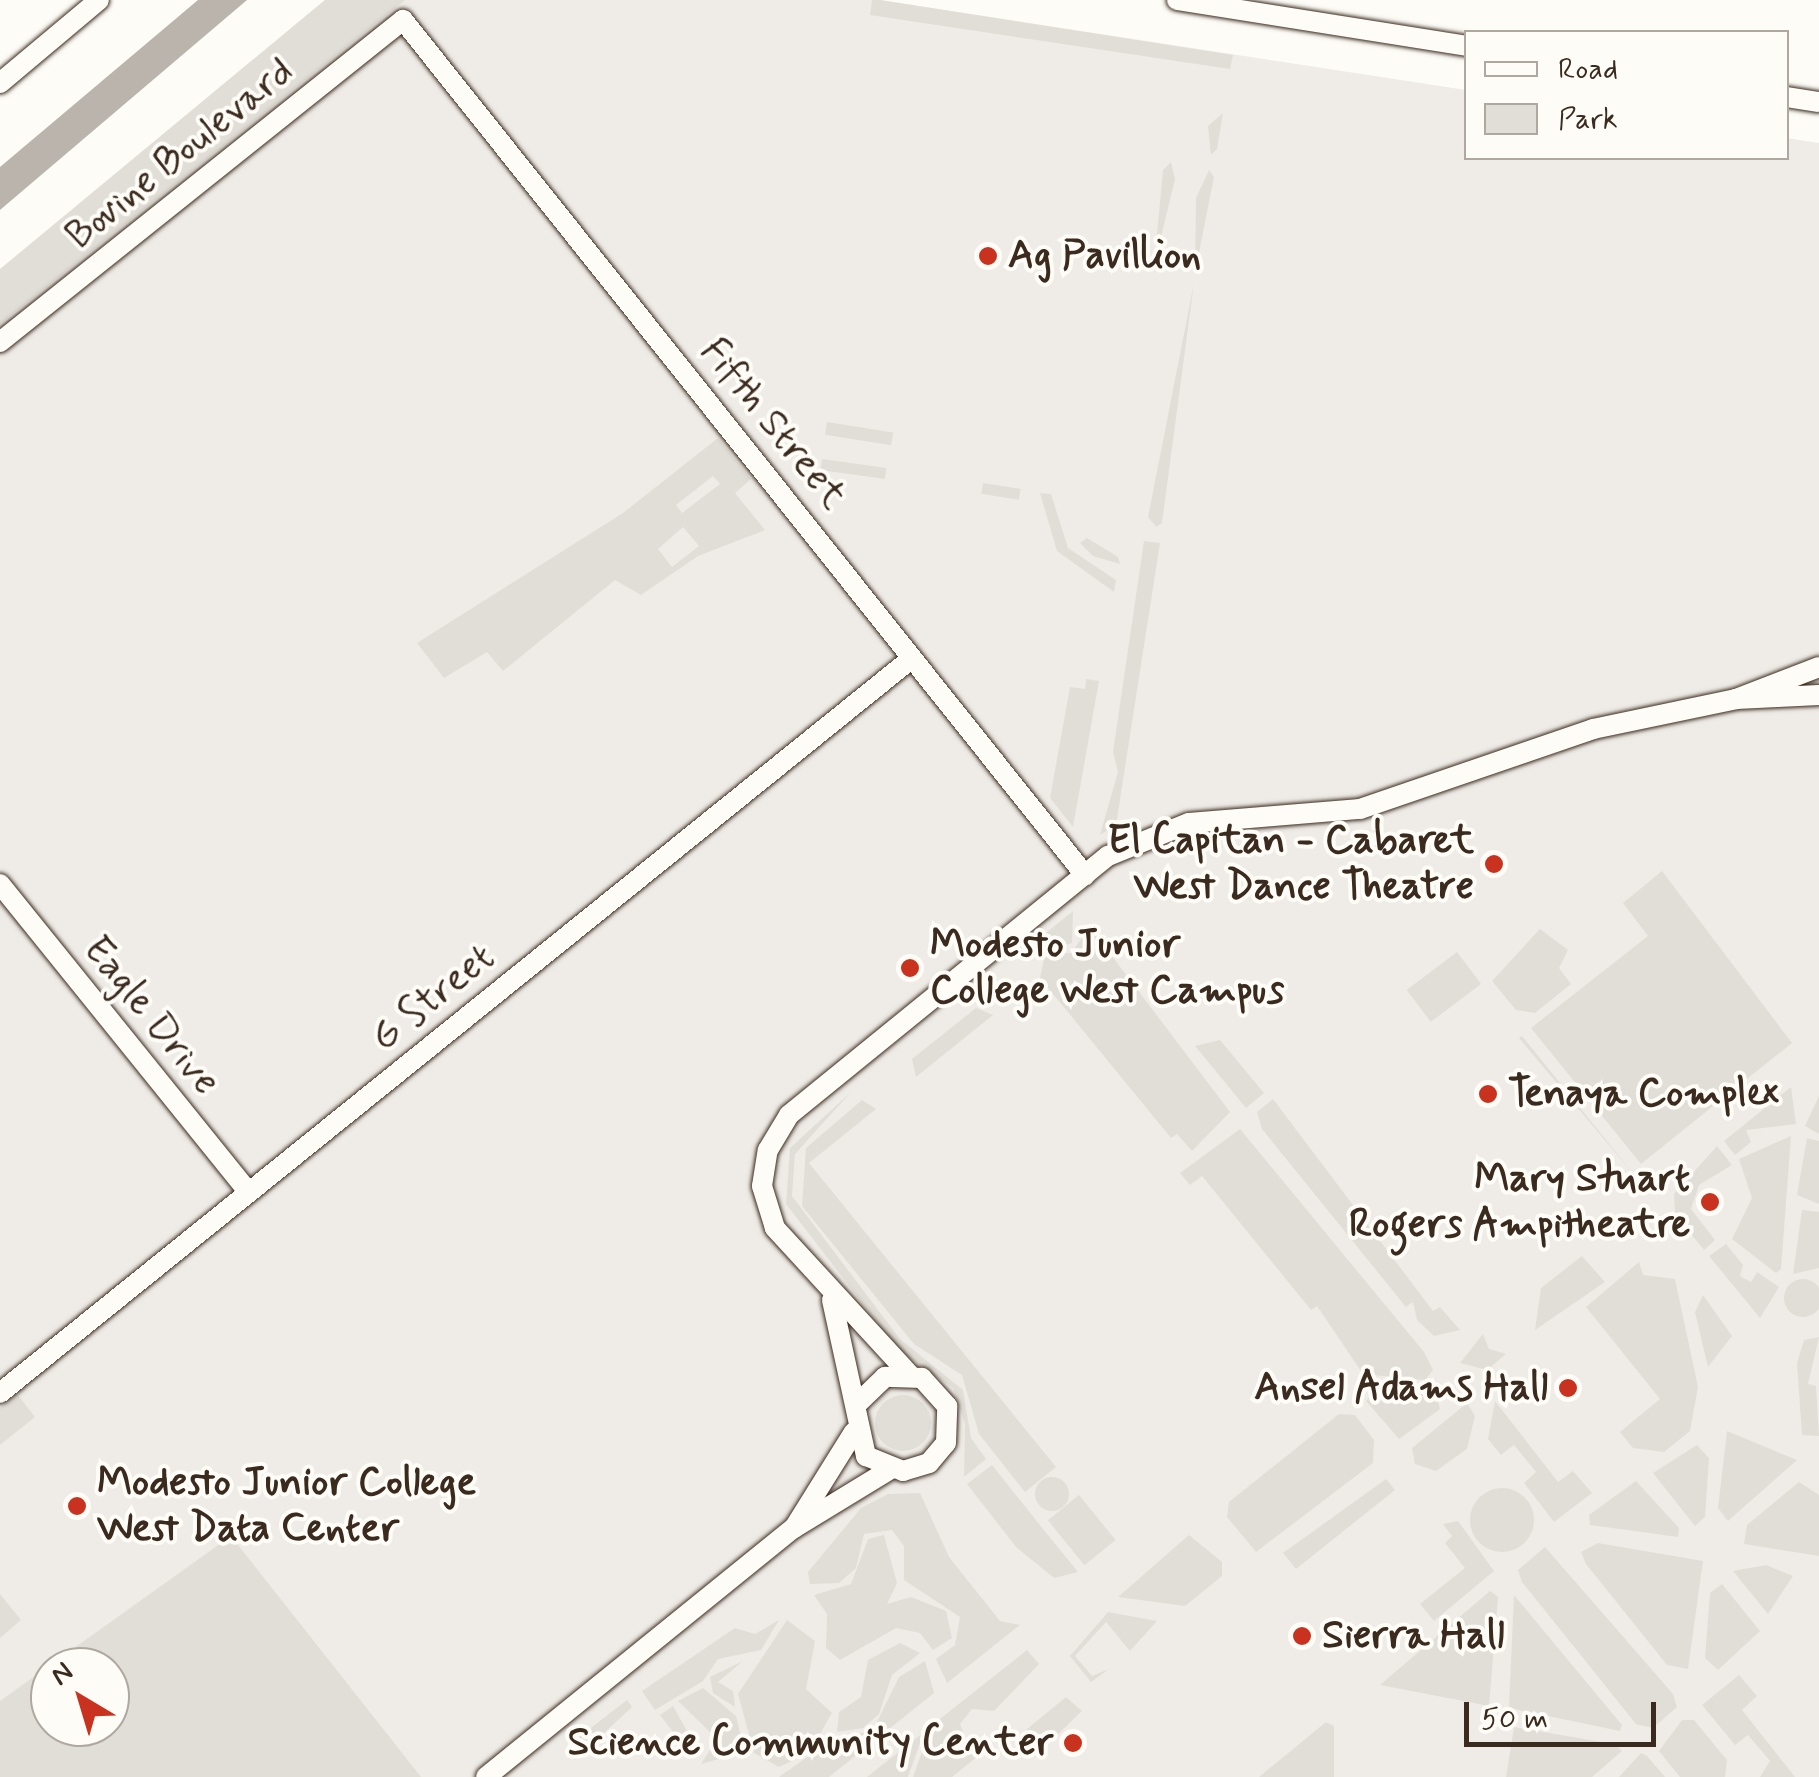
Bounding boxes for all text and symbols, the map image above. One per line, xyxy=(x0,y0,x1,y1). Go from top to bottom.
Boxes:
legend xyxy=(1464,30,1789,160)
street label: Bovine Boulevard xyxy=(59,49,301,259)
text: Road xyxy=(1558,50,1618,89)
text: Park xyxy=(1558,100,1618,139)
place label: Ag Pavillion xyxy=(1008,232,1203,280)
marker: Ag Pavillion xyxy=(977,245,999,267)
street label: Fifth Street xyxy=(689,329,857,519)
place label: El Capitan - Cabaret West Dance Theatre xyxy=(1103,817,1474,911)
marker: El Capitan - Cabaret West Dance Theatre xyxy=(1483,853,1505,875)
place label: Modesto Junior College West Campus xyxy=(930,921,1288,1015)
street label: Eagle Drive xyxy=(73,928,229,1104)
street label: G Street xyxy=(359,932,507,1064)
marker: Modesto Junior College West Campus xyxy=(899,957,921,979)
place label: Tenaya Complex xyxy=(1508,1070,1779,1118)
marker: Tenaya Complex xyxy=(1477,1083,1499,1105)
place label: Mary Stuart Rogers Ampitheatre xyxy=(1353,1155,1690,1249)
marker: Mary Stuart Rogers Ampitheatre xyxy=(1699,1191,1721,1213)
place label: Ansel Adams Hall xyxy=(1254,1364,1548,1412)
marker: Ansel Adams Hall xyxy=(1557,1377,1579,1399)
place label: Modesto Junior College West Data Center xyxy=(97,1459,479,1553)
marker: Modesto Junior College West Data Center xyxy=(66,1495,88,1517)
place label: Sierra Hall xyxy=(1322,1612,1505,1660)
marker: Sierra Hall xyxy=(1291,1625,1313,1647)
north arrow xyxy=(30,1647,130,1747)
text: N xyxy=(44,1654,81,1695)
scale bar xyxy=(1469,1682,1662,1744)
text: 50 m xyxy=(1481,1700,1548,1739)
place label: Science Community Center xyxy=(571,1719,1053,1767)
marker: Science Community Center xyxy=(1062,1732,1084,1754)

